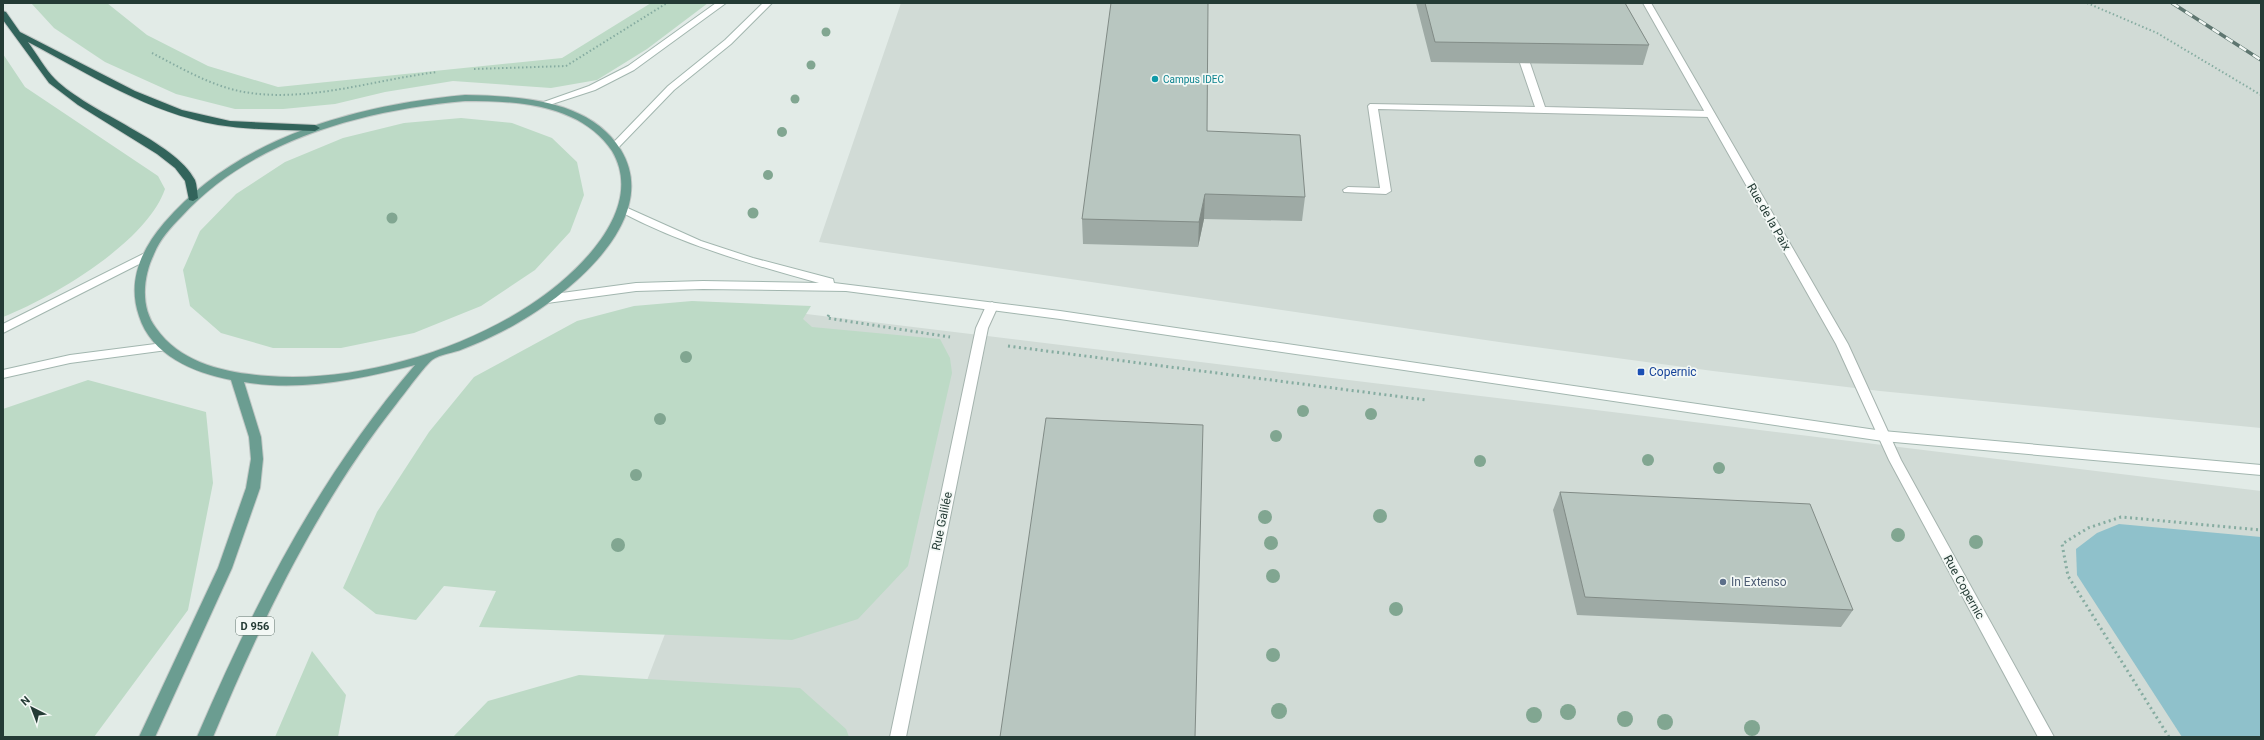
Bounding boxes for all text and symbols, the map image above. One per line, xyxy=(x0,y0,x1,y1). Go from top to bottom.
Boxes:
marker: Campus IDEC xyxy=(1150,74,1160,84)
place label: Campus IDEC xyxy=(1163,74,1224,85)
street label: Rue de la Paix xyxy=(1744,181,1794,253)
place label: Copernic xyxy=(1649,365,1697,379)
marker: Copernic xyxy=(1636,367,1646,377)
street label: Rue Galilée xyxy=(929,490,955,552)
street label: Rue Copernic xyxy=(1941,553,1987,621)
place label: In Extenso xyxy=(1731,575,1787,589)
marker: In Extenso xyxy=(1718,577,1728,587)
road number: D 956 xyxy=(236,617,274,635)
north arrow xyxy=(12,688,52,728)
text: N xyxy=(18,693,33,708)

